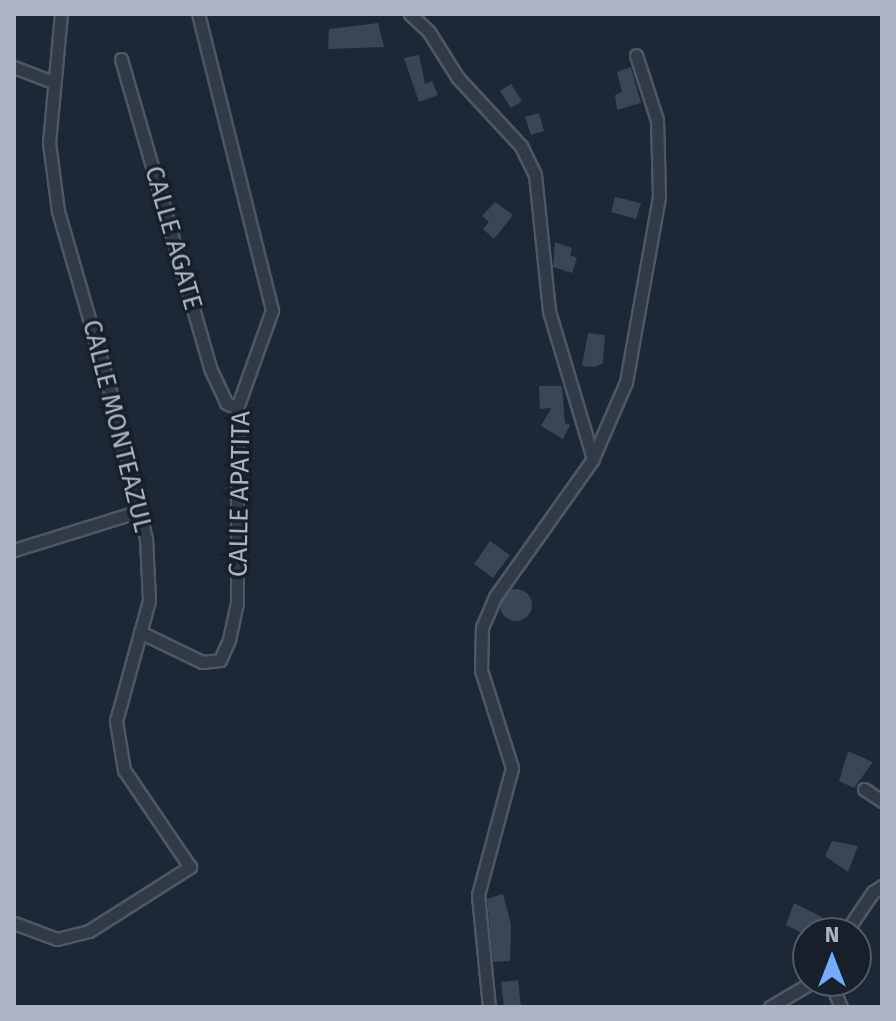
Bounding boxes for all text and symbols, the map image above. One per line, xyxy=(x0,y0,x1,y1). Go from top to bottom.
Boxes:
street label: CALLE AGATE xyxy=(138,162,208,314)
street label: CALLE MONTEAZUL xyxy=(76,317,158,535)
street label: CALLE APATITA xyxy=(223,411,257,577)
north arrow xyxy=(792,917,872,997)
text: N xyxy=(825,921,839,948)

